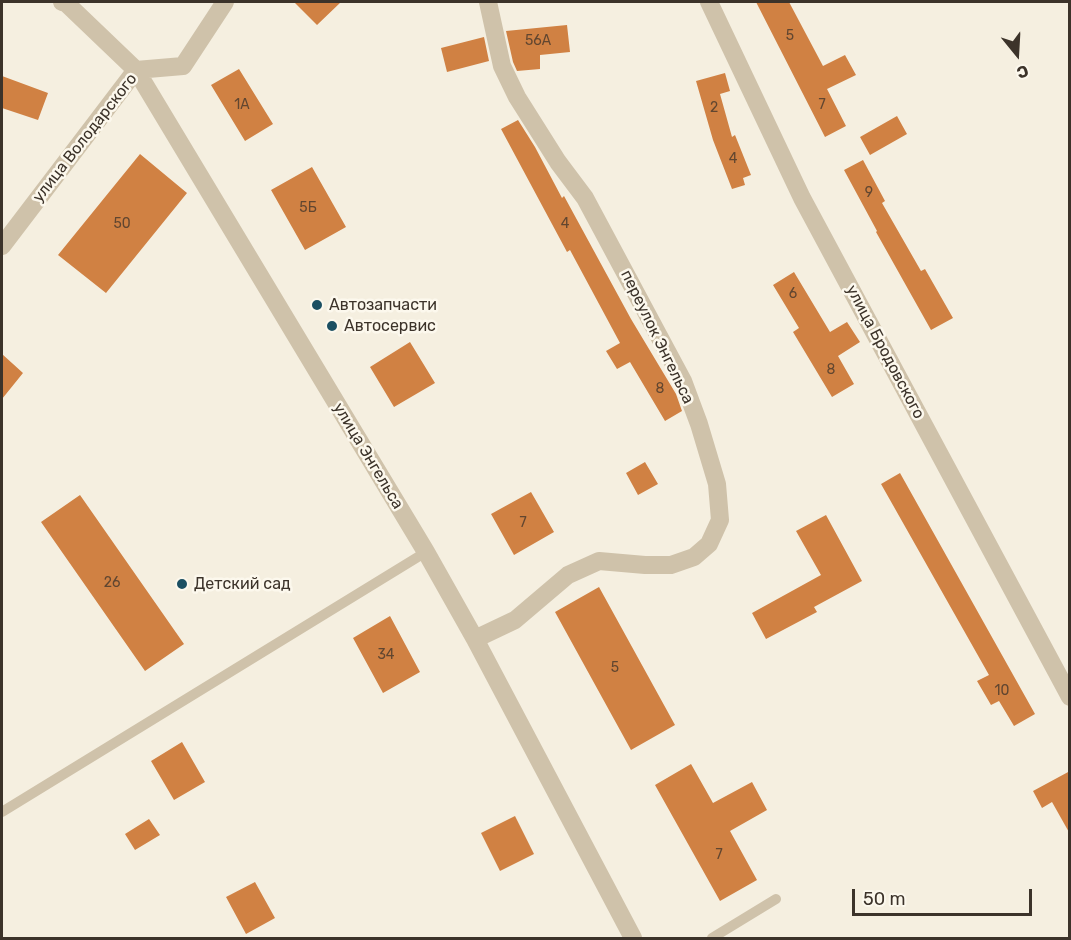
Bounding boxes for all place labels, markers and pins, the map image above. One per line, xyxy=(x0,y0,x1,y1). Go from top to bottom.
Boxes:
place label: Автозапчасти xyxy=(329,295,437,315)
marker: Автозапчасти xyxy=(310,298,324,312)
place label: Автосервис xyxy=(344,316,436,336)
marker: Автосервис xyxy=(325,319,339,333)
place label: Детский сад xyxy=(194,574,291,594)
marker: Детский сад xyxy=(175,577,189,591)

